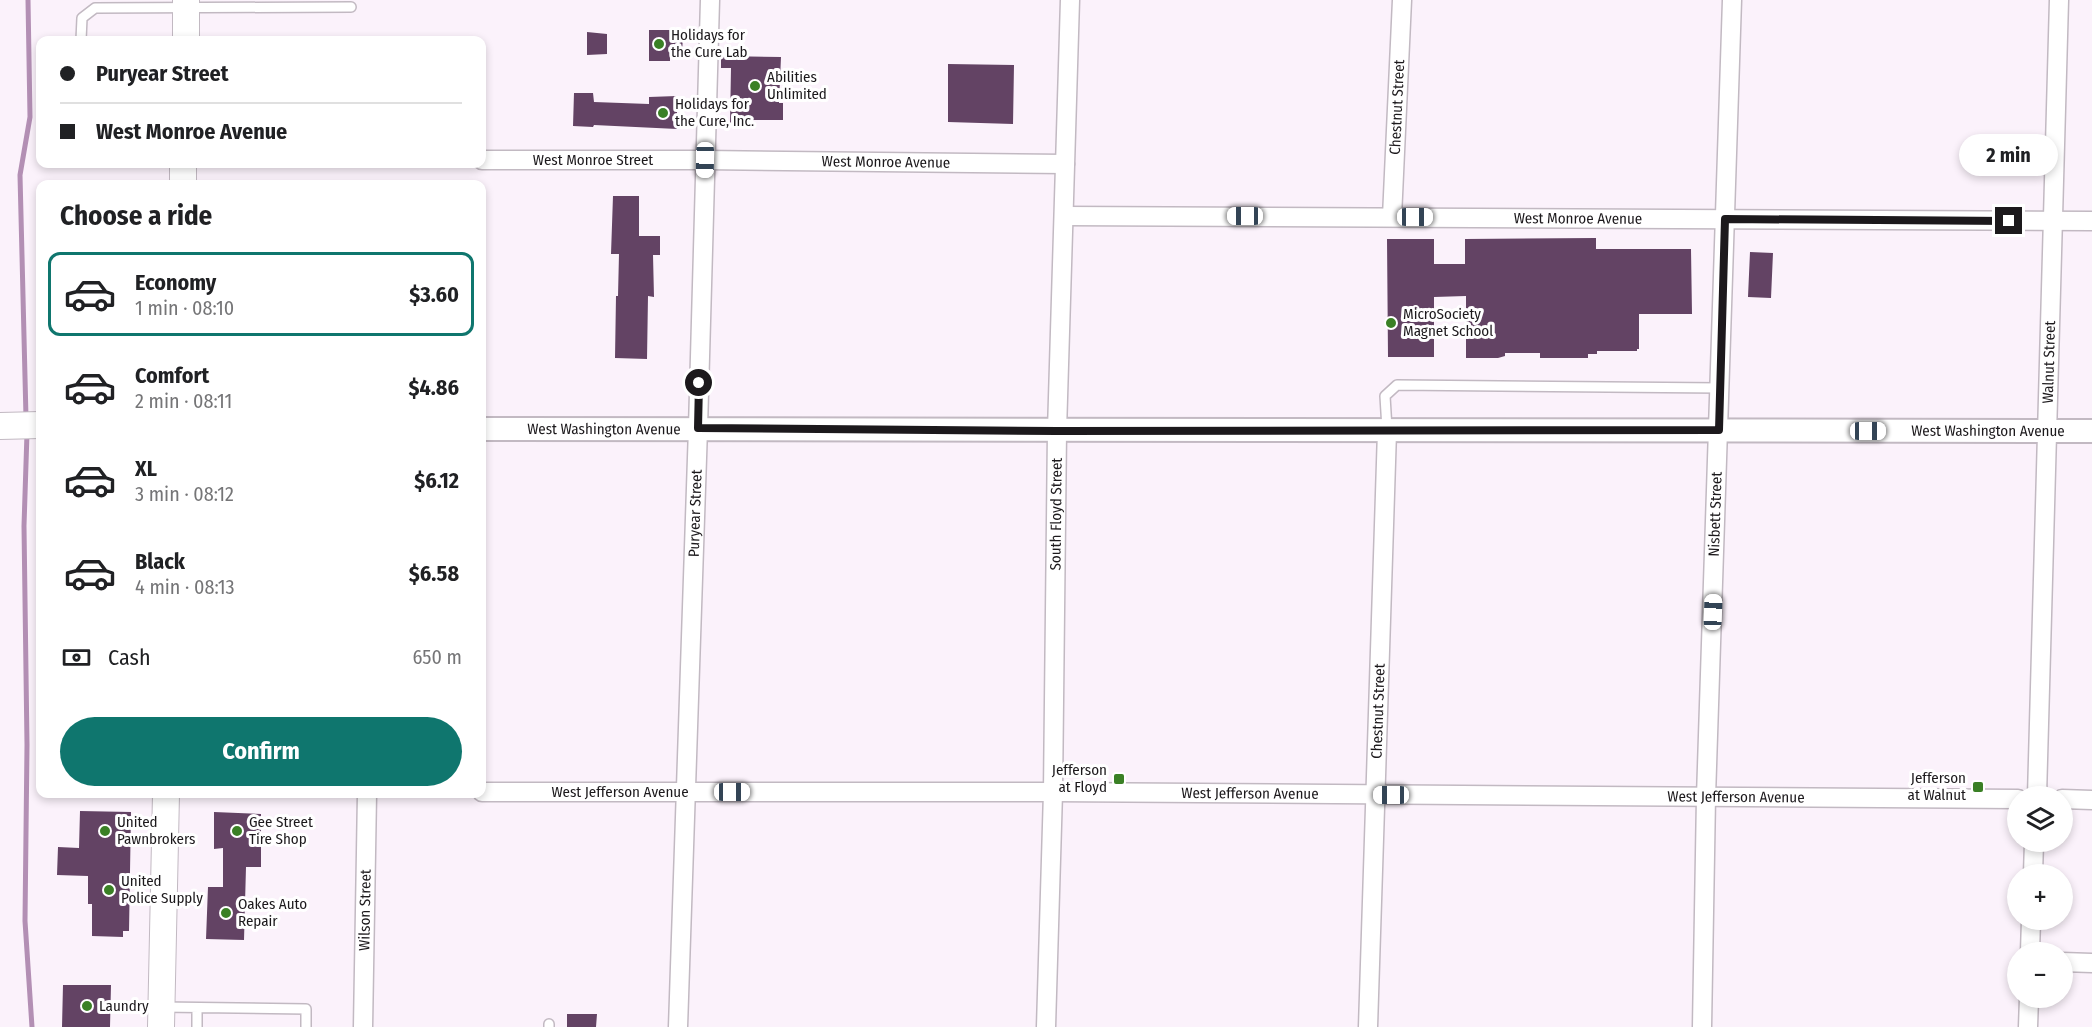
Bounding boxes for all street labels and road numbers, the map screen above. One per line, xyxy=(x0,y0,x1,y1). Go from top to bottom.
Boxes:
street label: Chestnut Street xyxy=(1386,59,1408,155)
street label: West Monroe Street xyxy=(533,151,653,169)
street label: West Monroe Avenue xyxy=(822,152,950,172)
street label: West Monroe Avenue xyxy=(1514,209,1642,228)
street label: Walnut Street xyxy=(2039,320,2059,404)
street label: West Washington Avenue xyxy=(527,420,681,438)
street label: West Washington Avenue xyxy=(1911,422,2065,440)
street label: South Floyd Street xyxy=(1046,458,1066,571)
street label: Puryear Street xyxy=(685,469,706,557)
street label: Nisbett Street xyxy=(1705,471,1726,557)
street label: Chestnut Street xyxy=(1368,663,1389,759)
street label: West Jefferson Avenue xyxy=(551,783,689,801)
street label: West Jefferson Avenue xyxy=(1181,784,1319,803)
street label: West Jefferson Avenue xyxy=(1667,787,1805,806)
street label: Wilson Street xyxy=(355,869,375,951)

